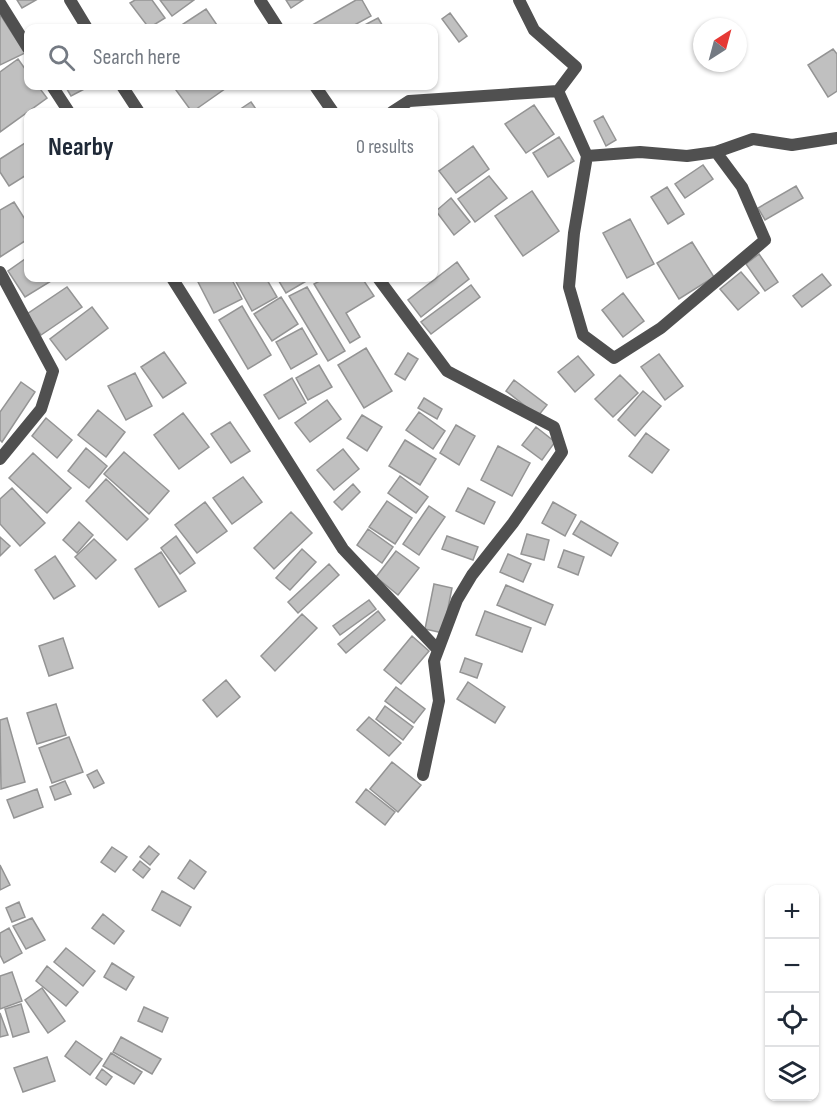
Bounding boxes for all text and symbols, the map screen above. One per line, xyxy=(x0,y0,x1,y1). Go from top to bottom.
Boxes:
north arrow xyxy=(693,18,747,72)
search box xyxy=(24,24,438,90)
icon: search xyxy=(45,41,78,74)
text: Search here xyxy=(93,44,180,71)
text: Nearby xyxy=(48,132,114,163)
text: 0 results xyxy=(356,135,414,159)
map controls xyxy=(765,885,819,1101)
button: + xyxy=(765,885,819,939)
button: − xyxy=(765,939,819,993)
button: locate xyxy=(765,993,819,1047)
button: layers xyxy=(765,1047,819,1101)

